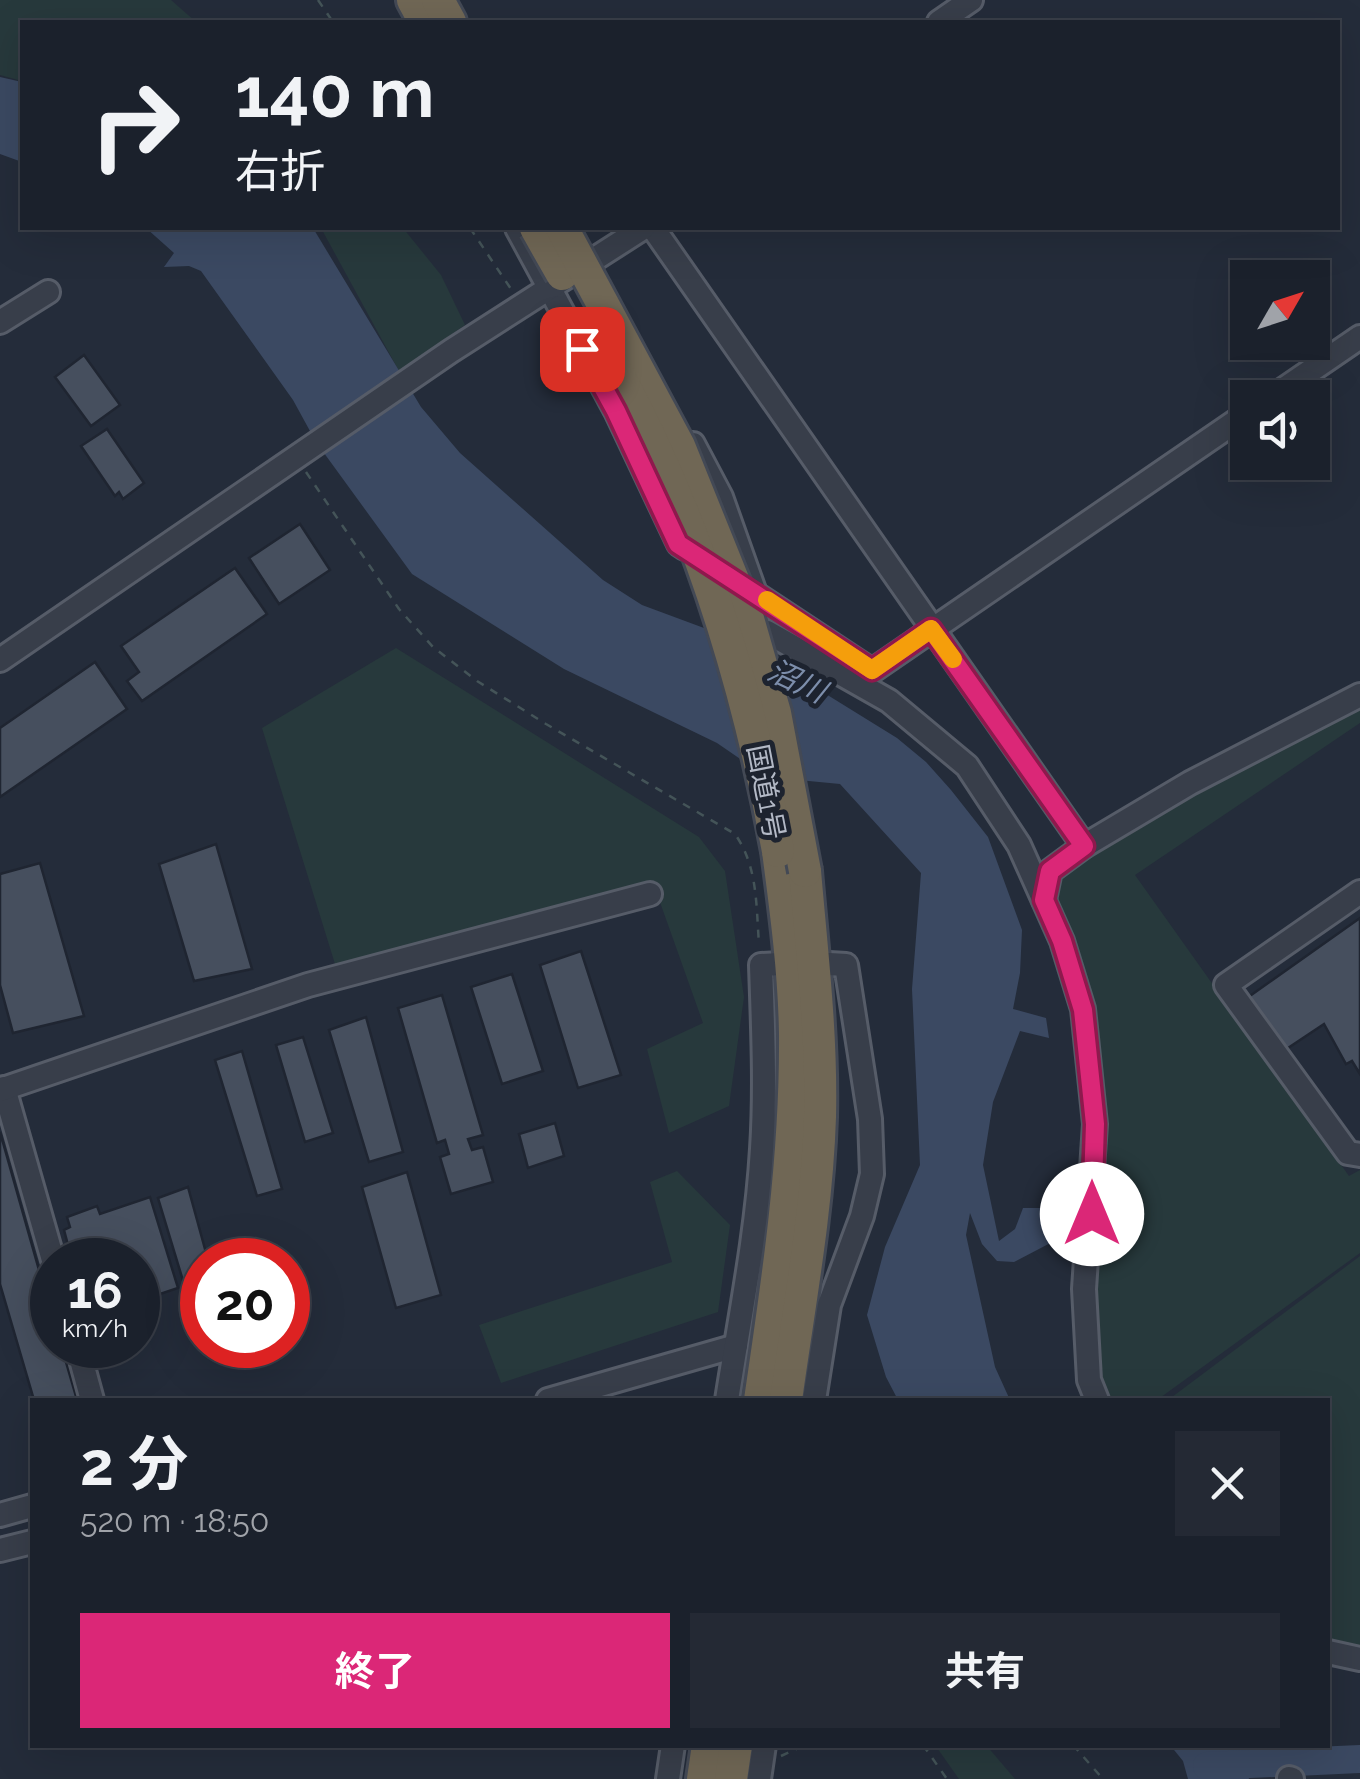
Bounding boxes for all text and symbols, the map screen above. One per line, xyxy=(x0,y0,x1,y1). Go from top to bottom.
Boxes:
text: 140 m xyxy=(235,51,435,133)
icon: right xyxy=(70,60,200,190)
text: 右折 xyxy=(235,145,325,198)
north arrow xyxy=(1230,260,1330,360)
map controls xyxy=(1230,260,1330,480)
pin xyxy=(540,307,625,392)
icon: arrive xyxy=(555,322,610,377)
button: sound xyxy=(1230,380,1330,480)
water label: 沼川 xyxy=(762,652,834,711)
street label: 国道1号 xyxy=(741,742,791,842)
position arrow xyxy=(1040,1162,1144,1266)
speed limit sign: 20 xyxy=(180,1238,310,1368)
text: 16 xyxy=(67,1261,123,1320)
text: km/h xyxy=(62,1313,128,1343)
text: 2 分 xyxy=(80,1429,188,1499)
button: close xyxy=(1175,1431,1280,1536)
text: 520 m · 18:50 xyxy=(80,1502,269,1539)
button: 終了 xyxy=(80,1613,670,1728)
button: 共有 xyxy=(690,1613,1280,1728)

